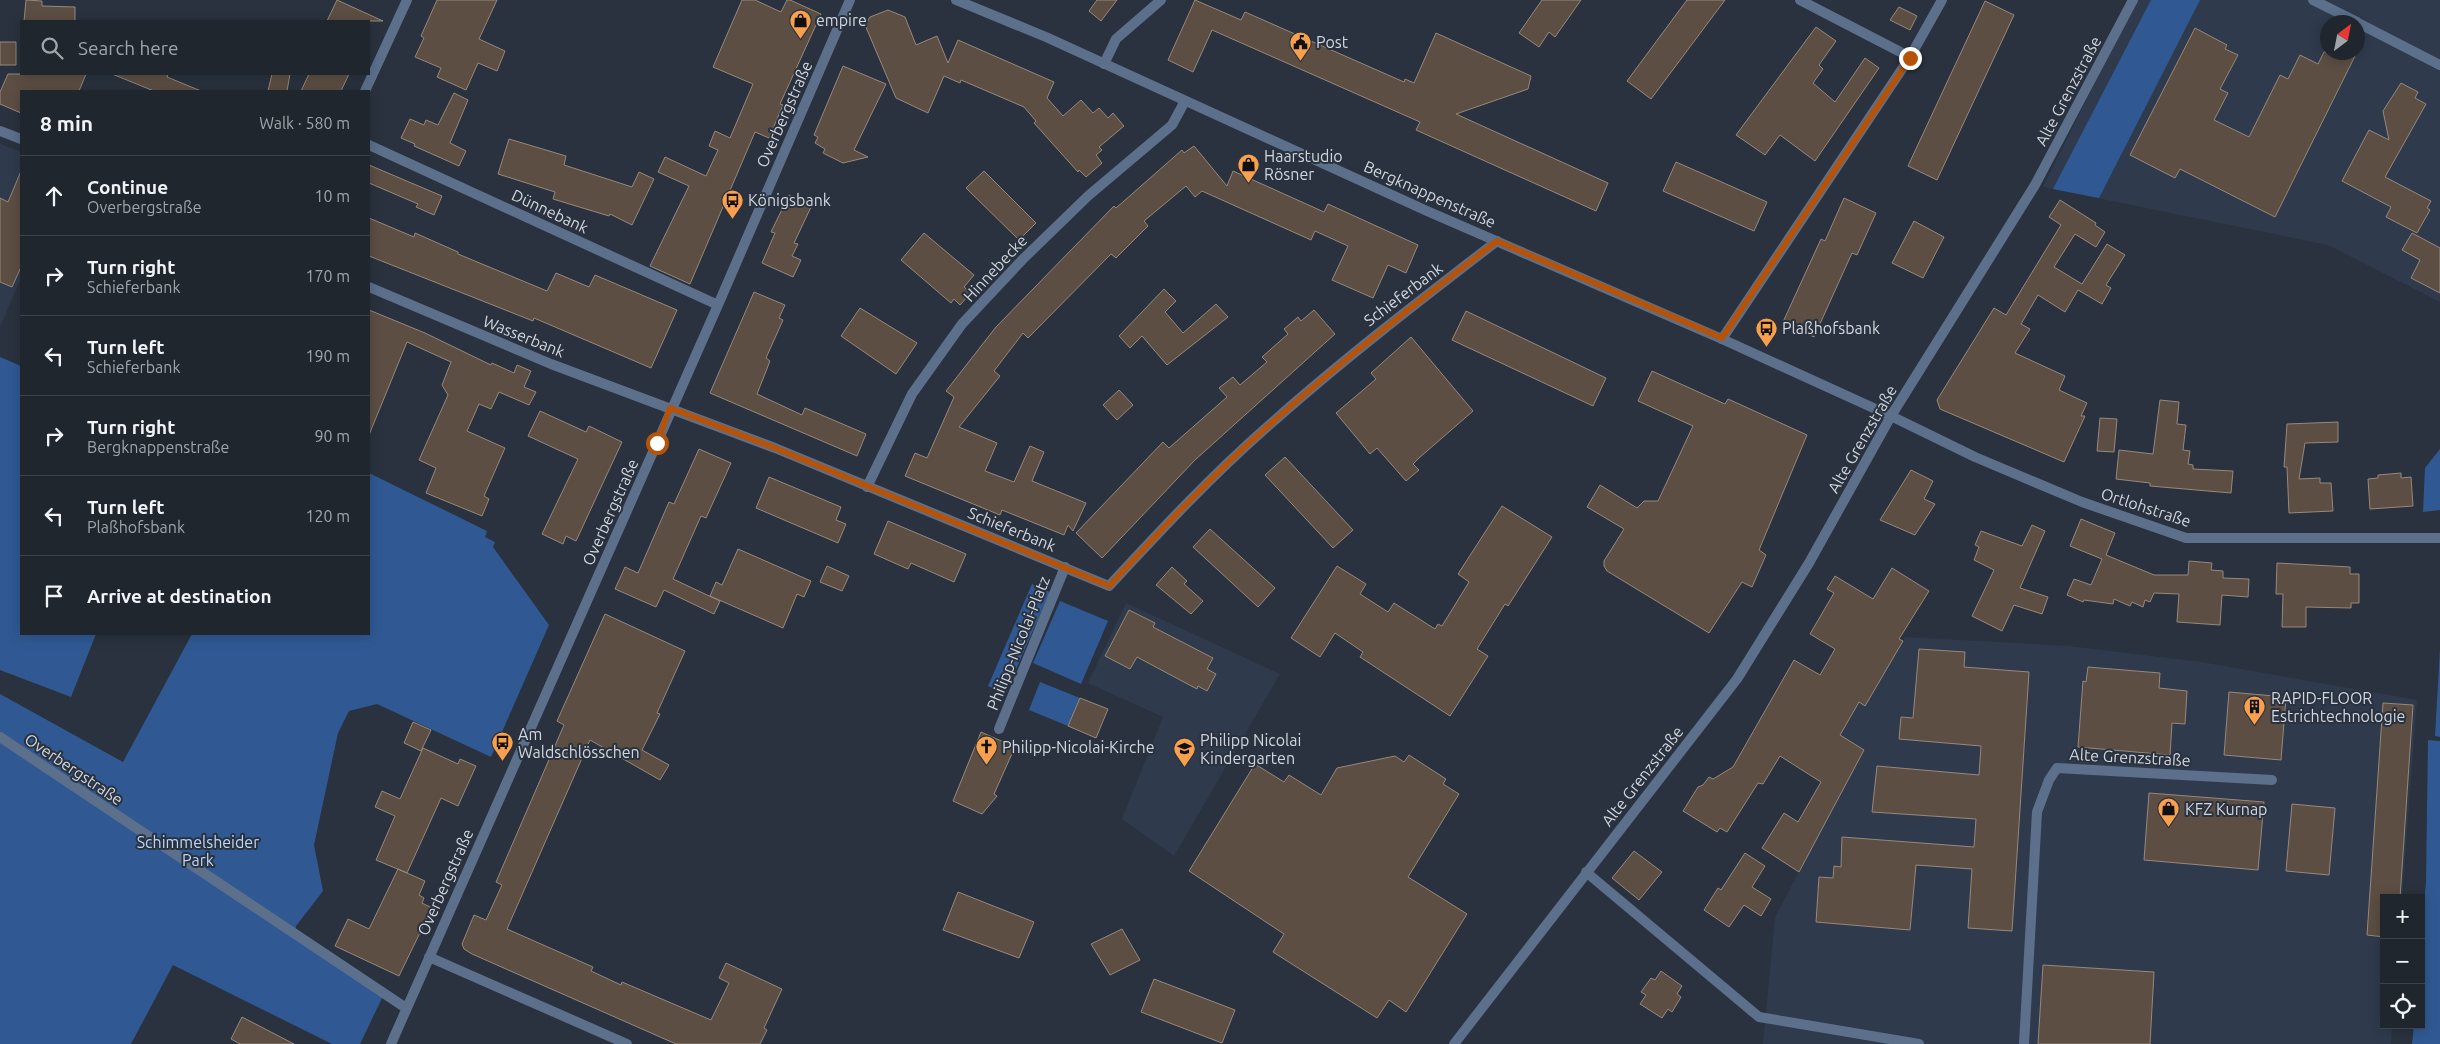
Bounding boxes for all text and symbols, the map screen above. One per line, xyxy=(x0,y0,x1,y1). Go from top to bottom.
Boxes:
shop icon: empire xyxy=(788,8,812,39)
place label: empire xyxy=(816,11,867,29)
north arrow xyxy=(2320,15,2365,60)
search box xyxy=(20,20,370,75)
public building icon: Post xyxy=(1288,30,1312,61)
place label: Post xyxy=(1316,33,1349,51)
street label: Alte Grenzstraße xyxy=(2032,33,2104,149)
icon: search xyxy=(38,34,66,62)
text: Search here xyxy=(78,37,178,59)
route end xyxy=(1899,47,1922,70)
street label: Overbergstraße xyxy=(752,58,816,170)
text: 8 min xyxy=(40,111,93,135)
text: Walk · 580 m xyxy=(259,114,350,132)
place label: Haarstudio Rösner xyxy=(1264,147,1343,183)
shop icon: Haarstudio Rösner xyxy=(1236,153,1260,184)
street label: Bergknappenstraße xyxy=(1361,157,1499,231)
text: Continue xyxy=(87,176,168,198)
icon: ahead xyxy=(40,182,68,210)
street label: Dünnebank xyxy=(509,185,591,237)
text: 10 m xyxy=(314,187,350,205)
bus stop icon: Königsbank xyxy=(720,188,744,219)
place label: Königsbank xyxy=(748,191,831,209)
text: Overbergstraße xyxy=(87,198,202,216)
street label: Hinnebecke xyxy=(960,231,1030,305)
text: Turn right xyxy=(87,256,175,278)
street label: Schieferbank xyxy=(1360,259,1446,329)
icon: right xyxy=(40,262,68,290)
text: 170 m xyxy=(305,267,350,285)
text: Schieferbank xyxy=(87,278,180,296)
street label: Wasserbank xyxy=(481,311,567,361)
bus stop icon: Plaßhofsbank xyxy=(1754,316,1778,347)
place label: Plaßhofsbank xyxy=(1782,319,1880,337)
text: Turn left xyxy=(87,336,165,358)
icon: left xyxy=(40,342,68,370)
text: 190 m xyxy=(305,347,350,365)
text: Schieferbank xyxy=(87,358,180,376)
street label: Alte Grenzstraße xyxy=(1824,382,1900,496)
text: Turn right xyxy=(87,416,175,438)
icon: right xyxy=(40,422,68,450)
text: 90 m xyxy=(314,427,350,445)
route start xyxy=(646,432,669,455)
text: Bergknappenstraße xyxy=(87,438,229,456)
street label: Overbergstraße xyxy=(578,456,642,568)
street label: Ortlohstraße xyxy=(2099,484,2193,530)
text: Turn left xyxy=(87,496,165,518)
icon: left xyxy=(40,502,68,530)
street label: Schieferbank xyxy=(965,503,1059,555)
text: 120 m xyxy=(305,507,350,525)
text: Plaßhofsbank xyxy=(87,518,185,536)
street label: Philipp-Nicolai-Platz xyxy=(983,573,1053,713)
icon: arrive xyxy=(40,582,68,610)
text: Arrive at destination xyxy=(87,585,272,607)
place label: RAPID-FLOOR Estrichtechnologie xyxy=(2271,689,2405,725)
building icon: RAPID-FLOOR Estrichtechnologie xyxy=(2243,695,2267,726)
street label: Alte Grenzstraße xyxy=(1598,723,1686,829)
place label: Am Waldschlösschen xyxy=(518,725,640,761)
street label: Overbergstraße xyxy=(21,730,127,808)
bus stop icon: Am Waldschlösschen xyxy=(490,731,514,762)
place label: Philipp Nicolai Kindergarten xyxy=(1200,731,1301,767)
church icon: Philipp-Nicolai-Kirche xyxy=(974,735,998,766)
school or university icon: Philipp Nicolai Kindergarten xyxy=(1172,737,1196,768)
place label: Philipp-Nicolai-Kirche xyxy=(1002,738,1154,756)
street label: Alte Grenzstraße xyxy=(2069,745,2191,769)
shop icon: KFZ Kurnap xyxy=(2157,797,2181,828)
place label: KFZ Kurnap xyxy=(2185,800,2267,818)
street label: Overbergstraße xyxy=(413,826,477,938)
park label: Schimmelsheider Park xyxy=(137,833,259,869)
map controls xyxy=(2380,894,2425,1029)
button: + xyxy=(2380,894,2425,939)
button: − xyxy=(2380,939,2425,984)
button: locate xyxy=(2380,984,2425,1029)

